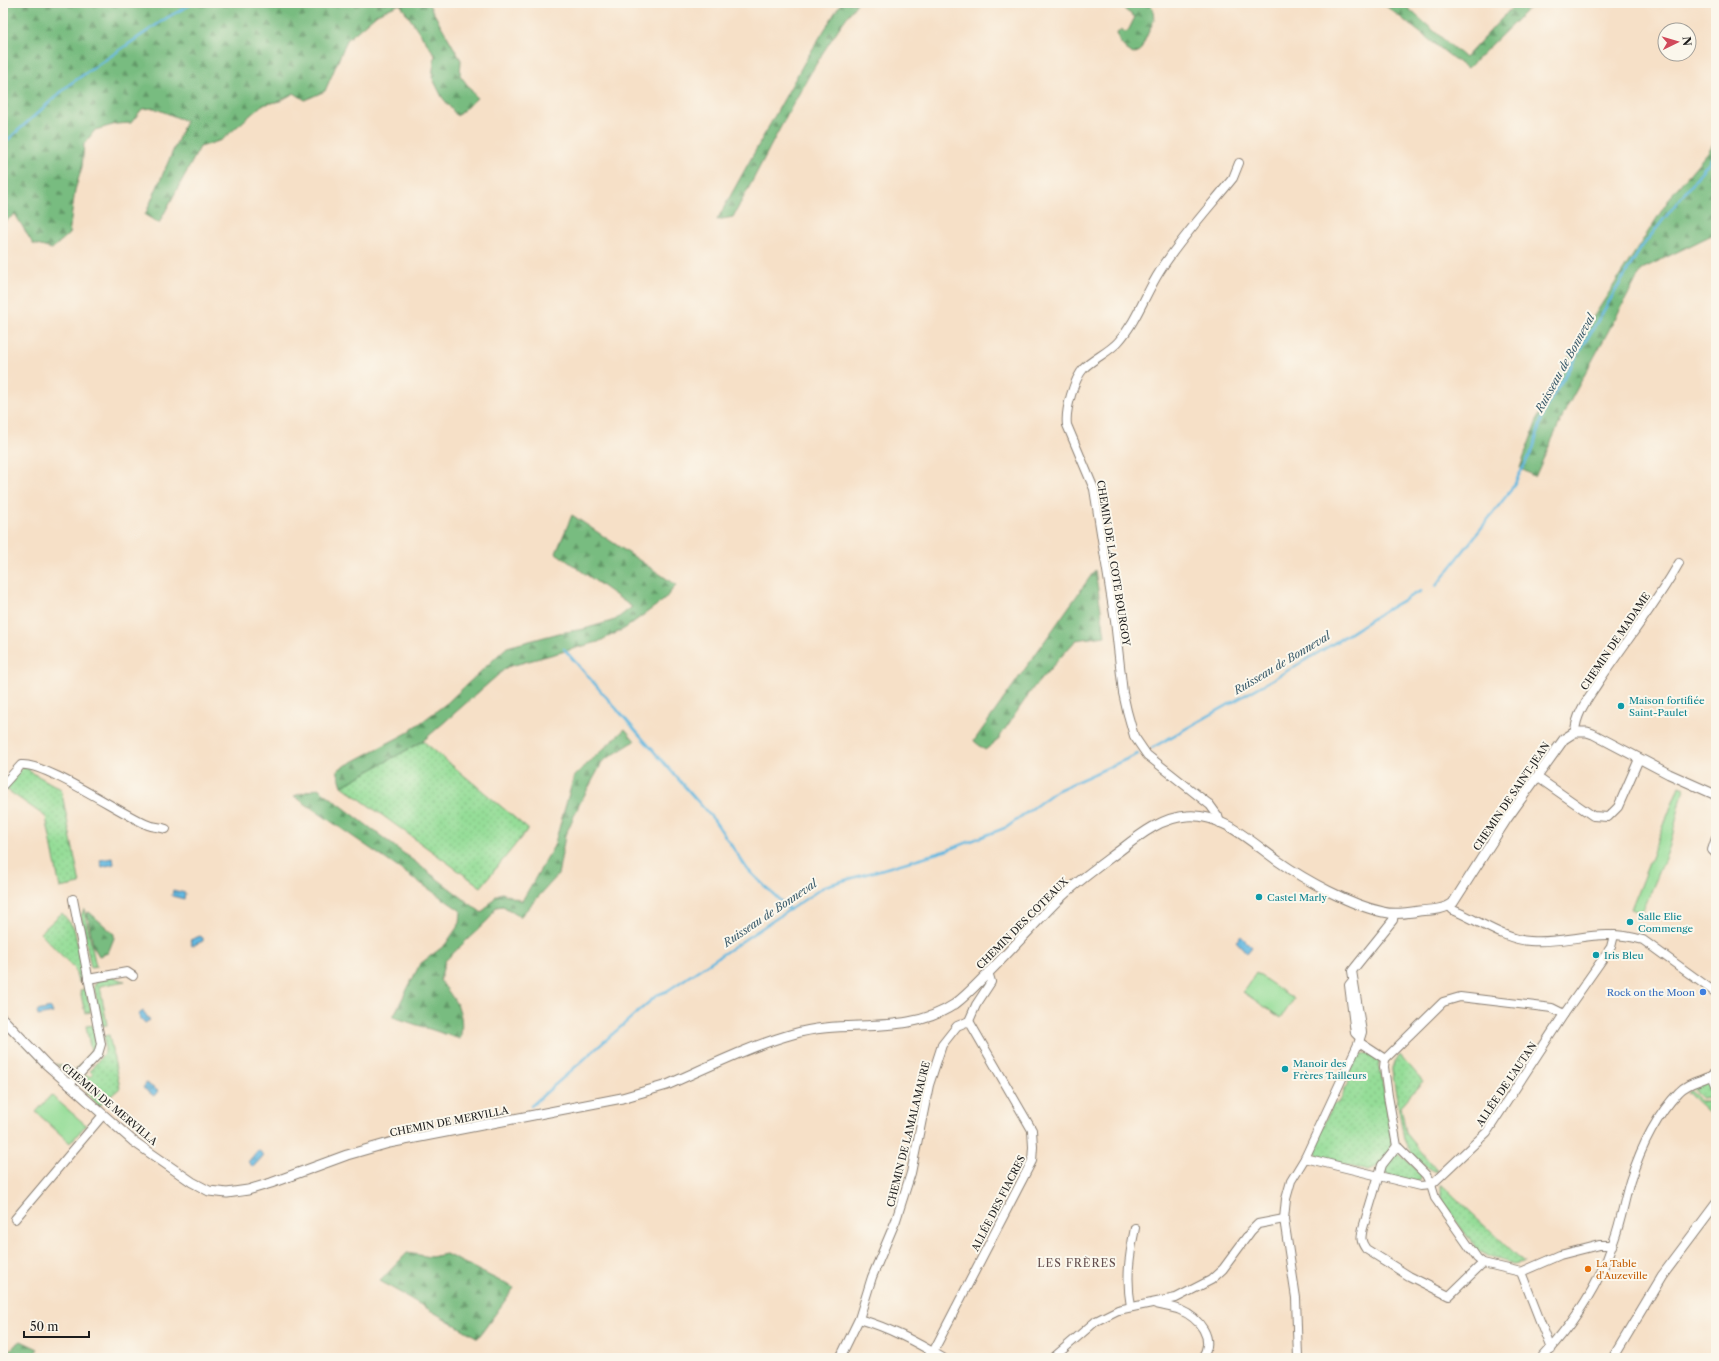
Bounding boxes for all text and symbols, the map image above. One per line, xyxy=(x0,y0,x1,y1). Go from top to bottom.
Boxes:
north arrow xyxy=(1657,22,1697,62)
text: N xyxy=(1680,36,1694,47)
water label: Ruisseau de Bonneval xyxy=(1532,310,1599,416)
street label: CHEMIN DE LA COTE BOURGOY xyxy=(1094,479,1133,648)
street label: CHEMIN DE MADAME xyxy=(1578,590,1653,693)
water label: Ruisseau de Bonneval xyxy=(1230,628,1334,698)
place label: Maison fortifiée Saint-Paulet xyxy=(1629,694,1705,719)
marker: Maison fortifiée Saint-Paulet xyxy=(1616,701,1626,711)
street label: CHEMIN DE SAINT-JEAN xyxy=(1470,739,1553,853)
street label: CHEMIN DES COTEAUX xyxy=(974,875,1071,972)
water label: Ruisseau de Bonneval xyxy=(720,876,821,950)
place label: Castel Marly xyxy=(1267,891,1327,904)
marker: Castel Marly xyxy=(1254,892,1264,902)
place label: Salle Elie Commenge xyxy=(1638,910,1694,935)
marker: Salle Elie Commenge xyxy=(1625,917,1635,927)
place label: Iris Bleu xyxy=(1604,949,1644,962)
marker: Iris Bleu xyxy=(1591,950,1601,960)
place label: Rock on the Moon xyxy=(1607,986,1696,999)
marker: Rock on the Moon xyxy=(1698,987,1708,997)
street label: ALLÉE DE L'AUTAN xyxy=(1473,1040,1539,1130)
place label: Manoir des Frères Tailleurs xyxy=(1293,1057,1367,1082)
street label: CHEMIN DE LAMALAMAURE xyxy=(884,1060,933,1208)
street label: CHEMIN DE MERVILLA xyxy=(59,1061,161,1149)
marker: Manoir des Frères Tailleurs xyxy=(1280,1064,1290,1074)
street label: CHEMIN DE MERVILLA xyxy=(389,1103,510,1139)
street label: ALLÉE DES FIACRES xyxy=(968,1153,1028,1254)
district label: LES FRÈRES xyxy=(1037,1256,1117,1270)
place label: La Table d'Auzeville xyxy=(1596,1257,1648,1282)
marker: La Table d'Auzeville xyxy=(1583,1264,1593,1274)
scale bar xyxy=(24,1313,89,1339)
text: 50 m xyxy=(30,1319,59,1334)

